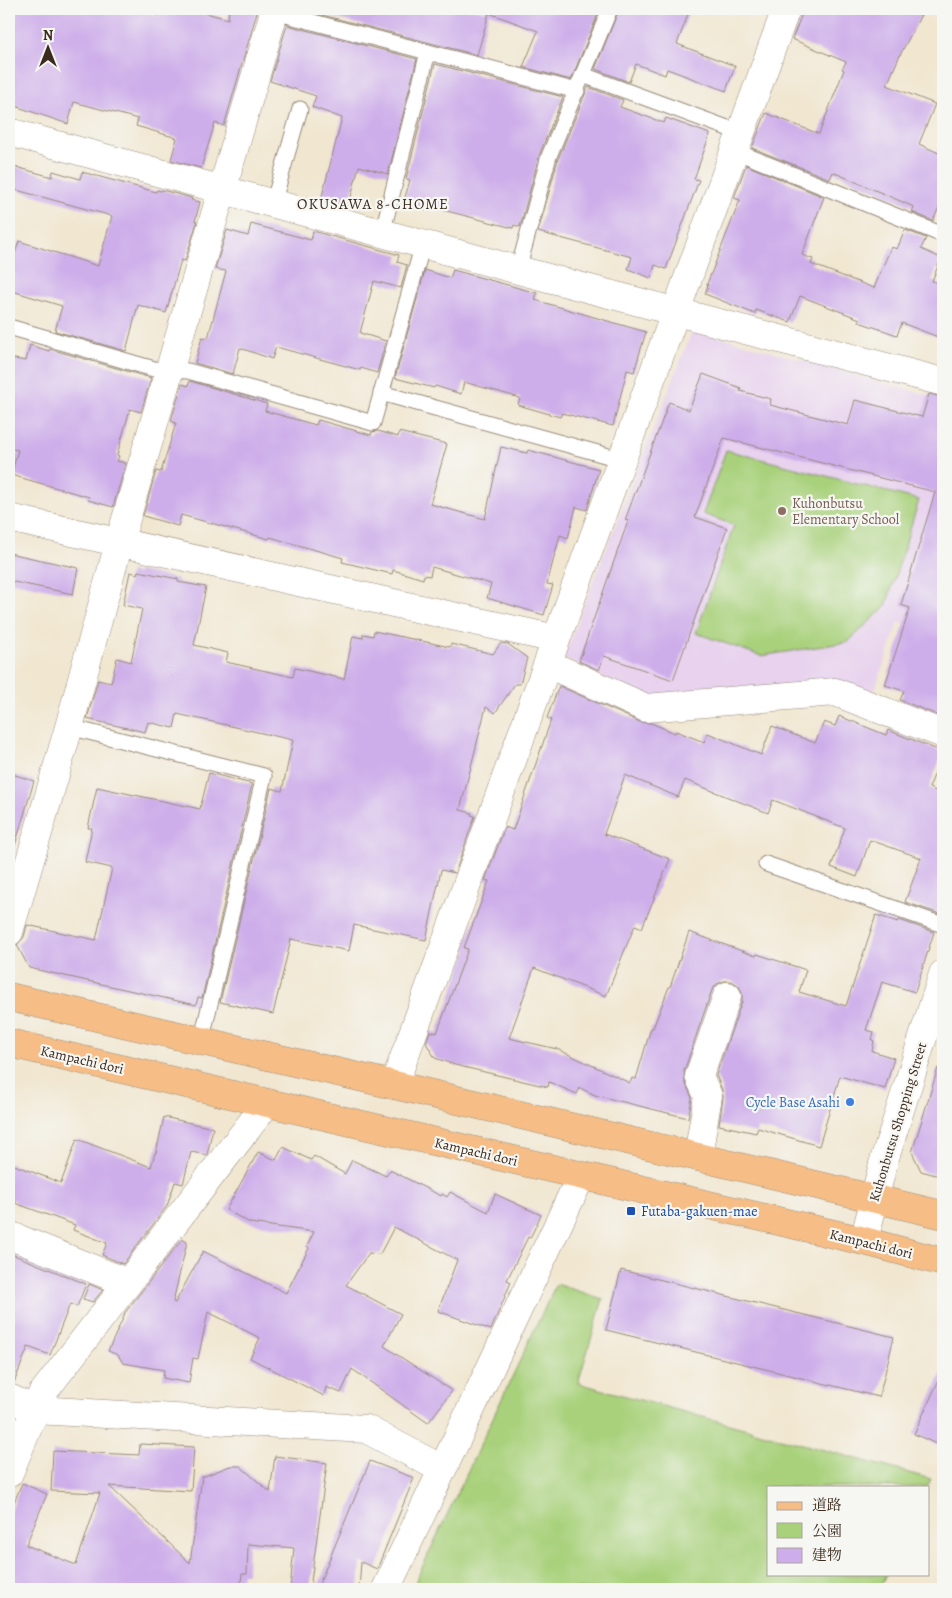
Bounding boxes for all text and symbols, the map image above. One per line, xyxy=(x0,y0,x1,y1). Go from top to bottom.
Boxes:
north arrow xyxy=(22,22,72,72)
text: N xyxy=(43,26,53,45)
district label: OKUSAWA 8-CHOME xyxy=(297,194,449,214)
place label: Kuhonbutsu Elementary School xyxy=(792,494,900,529)
marker: Kuhonbutsu Elementary School xyxy=(776,505,788,517)
street label: Kuhonbutsu Shopping Street xyxy=(865,1040,931,1204)
street label: Kampachi dori xyxy=(39,1041,125,1079)
place label: Cycle Base Asahi xyxy=(746,1093,840,1112)
marker: Cycle Base Asahi xyxy=(844,1096,856,1108)
street label: Kampachi dori xyxy=(433,1133,519,1171)
place label: Futaba-gakuen-mae xyxy=(641,1202,757,1221)
marker: Futaba-gakuen-mae xyxy=(625,1205,637,1217)
street label: Kampachi dori xyxy=(828,1225,914,1263)
legend xyxy=(767,1486,930,1576)
text: 道路 xyxy=(812,1495,842,1515)
text: 公園 xyxy=(812,1521,842,1541)
text: 建物 xyxy=(812,1545,842,1565)

